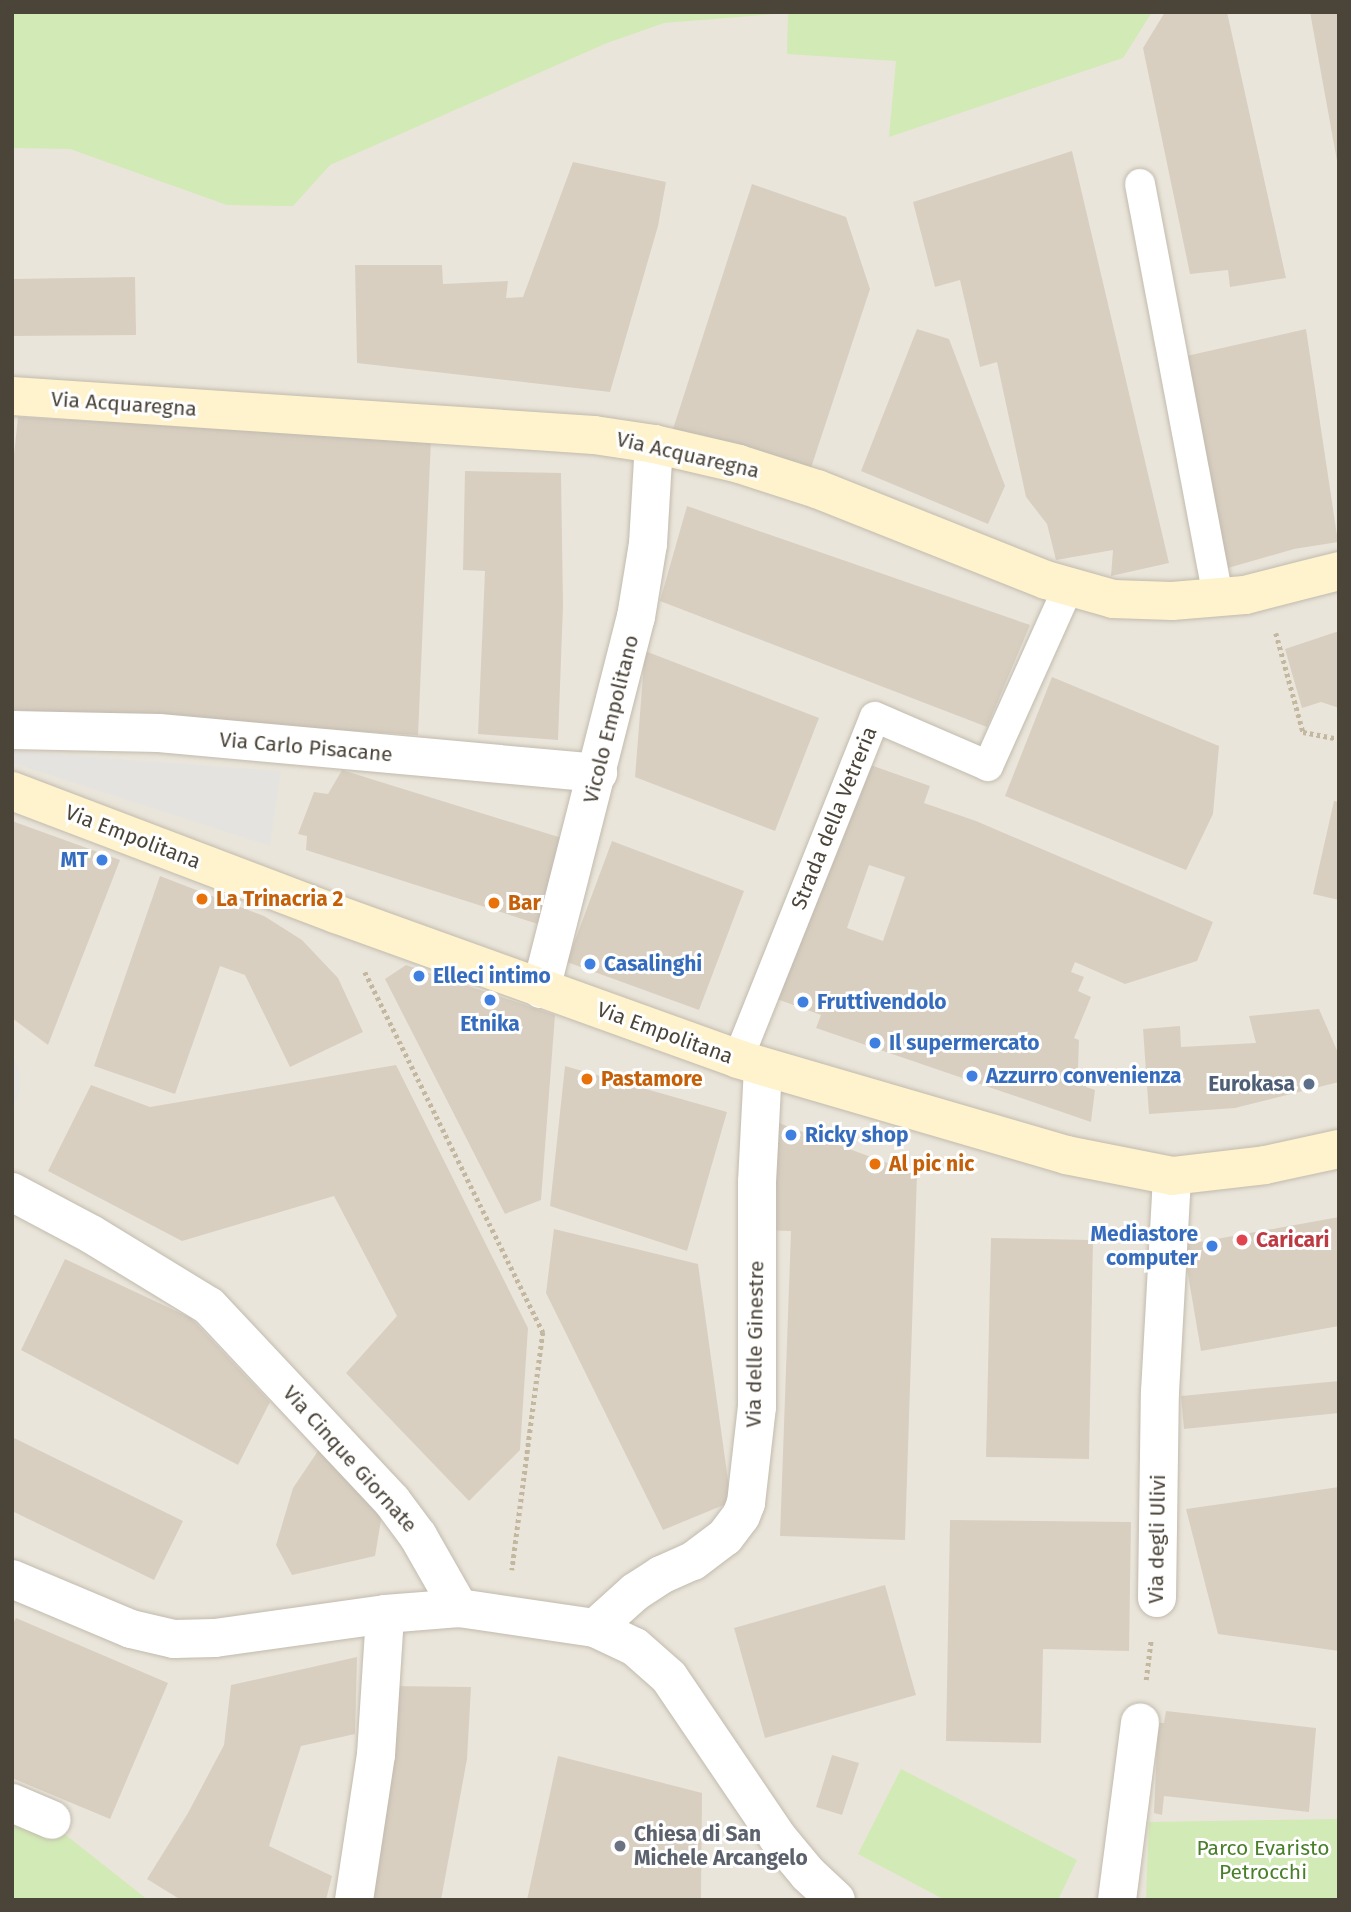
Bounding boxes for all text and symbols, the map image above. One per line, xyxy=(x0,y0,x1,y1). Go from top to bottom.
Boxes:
street label: Via Acquaregna xyxy=(50,386,198,422)
street label: Via Acquaregna xyxy=(614,426,762,484)
street label: Vicolo Empolitano xyxy=(578,632,644,806)
street label: Strada della Vetreria xyxy=(786,723,882,913)
street label: Via Carlo Pisacane xyxy=(218,727,394,767)
street label: Via Empolitana xyxy=(62,800,204,874)
place label: MT xyxy=(61,847,88,873)
marker: MT xyxy=(94,852,110,868)
place label: La Trinacria 2 xyxy=(216,886,343,912)
place label: Bar xyxy=(508,890,541,916)
marker: La Trinacria 2 xyxy=(194,891,210,907)
marker: Bar xyxy=(486,895,502,911)
place label: Casalinghi xyxy=(604,951,702,977)
marker: Casalinghi xyxy=(582,956,598,972)
place label: Elleci intimo xyxy=(433,963,551,989)
marker: Elleci intimo xyxy=(411,968,427,984)
place label: Fruttivendolo xyxy=(817,989,947,1015)
marker: Etnika xyxy=(482,992,498,1008)
marker: Fruttivendolo xyxy=(795,994,811,1010)
street label: Via Empolitana xyxy=(593,997,737,1069)
place label: Etnika xyxy=(460,1011,520,1037)
place label: Il supermercato xyxy=(889,1030,1040,1056)
marker: Il supermercato xyxy=(867,1035,883,1051)
place label: Azzurro convenienza xyxy=(986,1063,1182,1089)
place label: Pastamore xyxy=(601,1066,703,1092)
marker: Azzurro convenienza xyxy=(964,1068,980,1084)
marker: Pastamore xyxy=(579,1071,595,1087)
place label: Eurokasa xyxy=(1208,1071,1295,1097)
marker: Eurokasa xyxy=(1301,1076,1317,1092)
place label: Ricky shop xyxy=(805,1122,908,1148)
marker: Ricky shop xyxy=(783,1127,799,1143)
place label: Al pic nic xyxy=(889,1151,974,1177)
marker: Al pic nic xyxy=(867,1156,883,1172)
place label: Mediastore computer xyxy=(1091,1221,1198,1271)
place label: Caricari xyxy=(1256,1227,1329,1253)
marker: Caricari xyxy=(1234,1232,1250,1248)
marker: Mediastore computer xyxy=(1204,1238,1220,1254)
street label: Via delle Ginestre xyxy=(741,1260,769,1428)
street label: Via Cinque Giornate xyxy=(278,1381,422,1537)
street label: Via degli Ulivi xyxy=(1143,1474,1171,1604)
place label: Chiesa di San Michele Arcangelo xyxy=(634,1821,808,1871)
park label: Parco Evaristo Petrocchi xyxy=(1197,1835,1329,1885)
marker: Chiesa di San Michele Arcangelo xyxy=(612,1838,628,1854)

